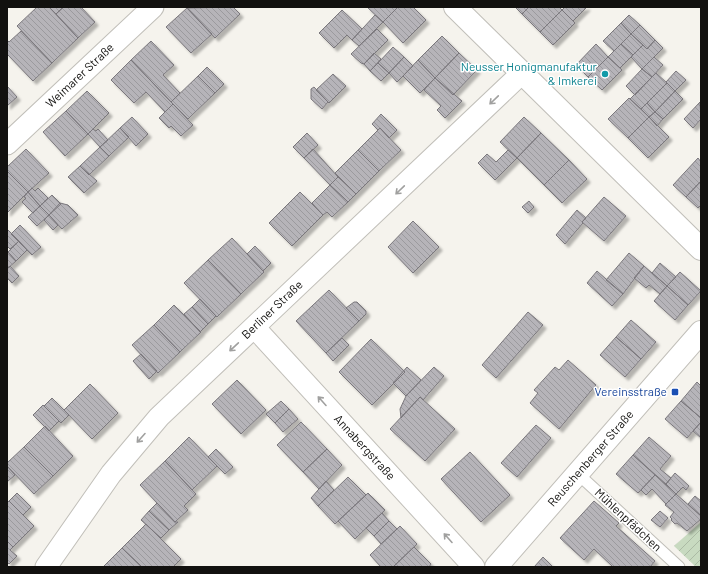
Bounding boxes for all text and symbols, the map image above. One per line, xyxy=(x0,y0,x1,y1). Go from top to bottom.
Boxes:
street label: Weimarer Straße xyxy=(42,40,116,110)
place label: Neusser Honigmanufaktur & Imkerei xyxy=(461,59,598,87)
marker: Neusser Honigmanufaktur & Imkerei xyxy=(600,69,610,79)
one-way arrow xyxy=(488,96,499,105)
one-way arrow xyxy=(395,185,405,194)
street label: Berliner Straße xyxy=(238,277,305,341)
one-way arrow xyxy=(229,343,240,352)
place label: Vereinsstraße xyxy=(595,384,667,398)
marker: Vereinsstraße xyxy=(670,387,680,397)
one-way arrow xyxy=(317,396,327,406)
street label: Reuschenberger Straße xyxy=(544,407,636,509)
street label: Annabergstraße xyxy=(332,411,399,482)
one-way arrow xyxy=(137,432,146,442)
street label: Mühlenpfädchen xyxy=(592,485,665,554)
one-way arrow xyxy=(443,533,452,543)

